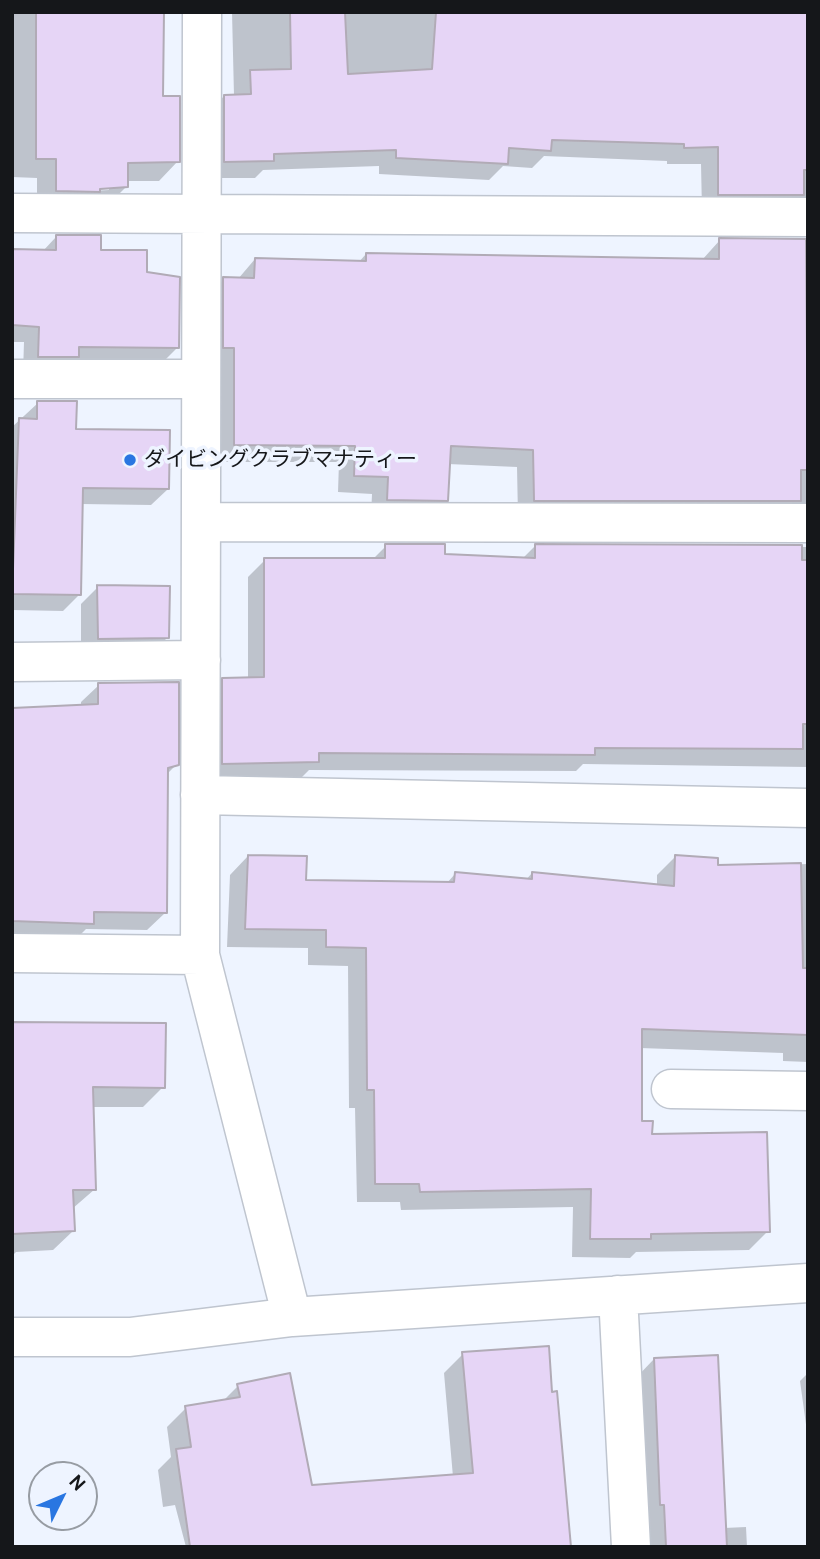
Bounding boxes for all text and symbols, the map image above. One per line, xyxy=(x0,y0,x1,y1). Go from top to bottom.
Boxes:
place label: ダイビングクラブマナティー xyxy=(144,447,417,473)
marker: ダイビングクラブマナティー xyxy=(122,452,138,468)
north arrow xyxy=(28,1461,98,1531)
text: N xyxy=(64,1470,90,1495)

